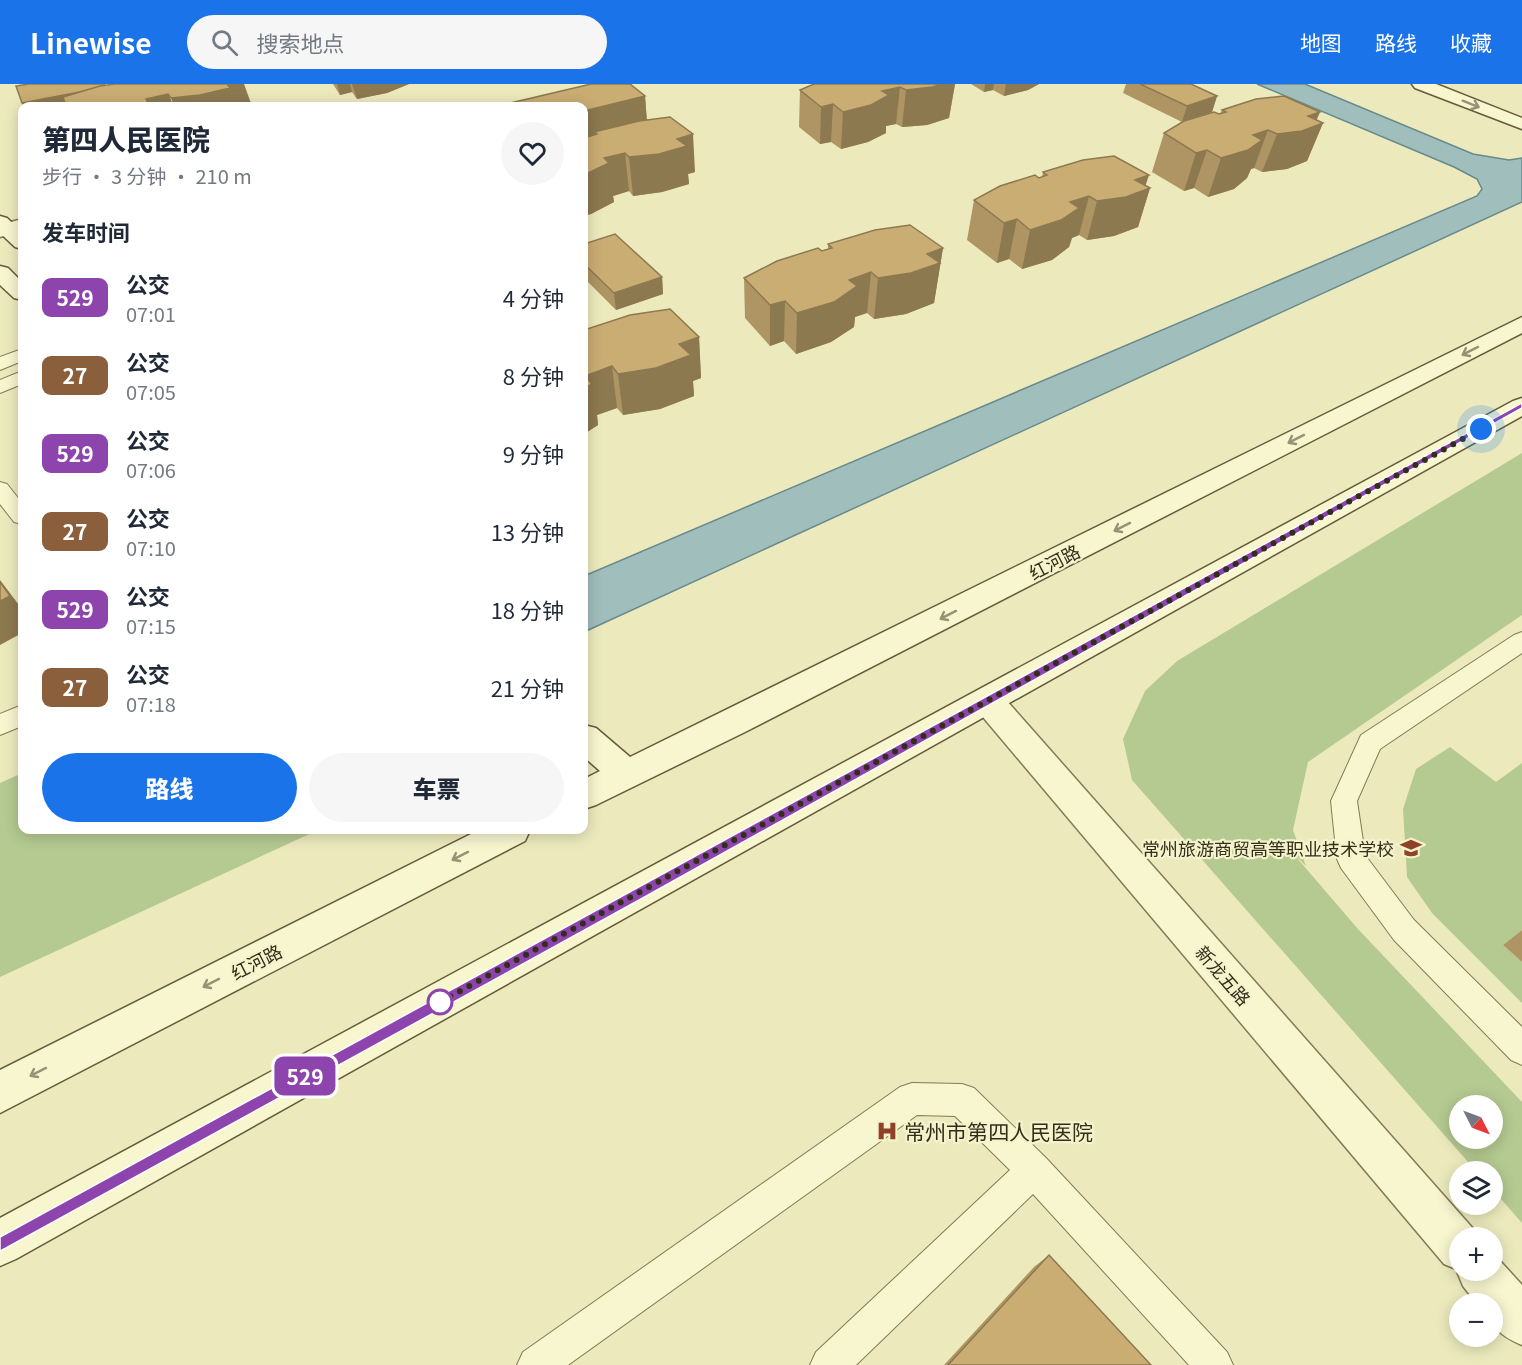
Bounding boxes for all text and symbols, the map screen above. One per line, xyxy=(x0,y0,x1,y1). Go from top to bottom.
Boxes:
search box xyxy=(187,15,607,69)
text: Linewise xyxy=(30,22,151,62)
icon: search xyxy=(208,26,241,59)
text: 搜索地点 xyxy=(256,26,344,58)
text: 地图 xyxy=(1300,27,1342,57)
text: 路线 xyxy=(1375,27,1417,57)
text: 收藏 xyxy=(1450,27,1492,57)
one-way arrow xyxy=(1462,99,1480,110)
text: 第四人民医院 xyxy=(42,118,210,158)
button: heart xyxy=(501,122,564,185)
text: 步行 · 3 分钟 · 210 m xyxy=(42,161,252,190)
text: 发车时间 xyxy=(42,215,130,247)
text: 公交 xyxy=(126,267,170,299)
text: 4 分钟 xyxy=(503,281,564,313)
text: 529 xyxy=(56,282,94,312)
text: 07:01 xyxy=(126,299,176,328)
text: 公交 xyxy=(126,345,170,377)
one-way arrow xyxy=(1461,345,1479,357)
text: 8 分钟 xyxy=(503,359,564,391)
text: 27 xyxy=(63,360,87,390)
text: 07:05 xyxy=(126,377,176,406)
your location xyxy=(1466,414,1496,444)
text: 公交 xyxy=(126,423,170,455)
one-way arrow xyxy=(1287,433,1305,445)
text: 9 分钟 xyxy=(503,437,564,469)
text: 529 xyxy=(56,438,94,468)
text: 07:06 xyxy=(126,455,176,484)
text: 公交 xyxy=(126,501,170,533)
text: 13 分钟 xyxy=(491,515,564,547)
text: 27 xyxy=(63,516,87,546)
one-way arrow xyxy=(1113,522,1131,533)
text: 07:10 xyxy=(126,533,176,562)
street label: 红河路 xyxy=(1024,537,1084,585)
text: 公交 xyxy=(126,579,170,611)
text: 18 分钟 xyxy=(491,593,564,625)
text: 529 xyxy=(56,594,94,624)
one-way arrow xyxy=(939,610,957,621)
text: 07:15 xyxy=(126,611,176,640)
text: 公交 xyxy=(126,657,170,689)
text: 21 分钟 xyxy=(491,671,564,703)
text: 27 xyxy=(63,672,87,702)
text: 07:18 xyxy=(126,689,176,718)
button: 路线 xyxy=(42,753,297,822)
button: 车票 xyxy=(309,753,564,822)
place label: 常州旅游商贸高等职业技术学校 xyxy=(1142,835,1394,861)
school or university icon: 常州旅游商贸高等职业技术学校 xyxy=(1399,836,1423,860)
one-way arrow xyxy=(452,850,469,862)
street label: 红河路 xyxy=(226,937,286,985)
street label: 新龙五路 xyxy=(1191,939,1257,1011)
one-way arrow xyxy=(203,978,221,989)
unlabelled marker xyxy=(427,989,453,1015)
line badge: 529 xyxy=(270,1056,340,1096)
text: 529 xyxy=(286,1061,324,1091)
one-way arrow xyxy=(30,1066,47,1078)
north arrow xyxy=(1449,1095,1503,1149)
map controls xyxy=(1449,1095,1503,1347)
place label: 常州市第四人民医院 xyxy=(904,1116,1093,1146)
hospital icon: 常州市第四人民医院 xyxy=(875,1119,899,1143)
button: layers xyxy=(1449,1161,1503,1215)
button: + xyxy=(1449,1227,1503,1281)
button: − xyxy=(1449,1293,1503,1347)

